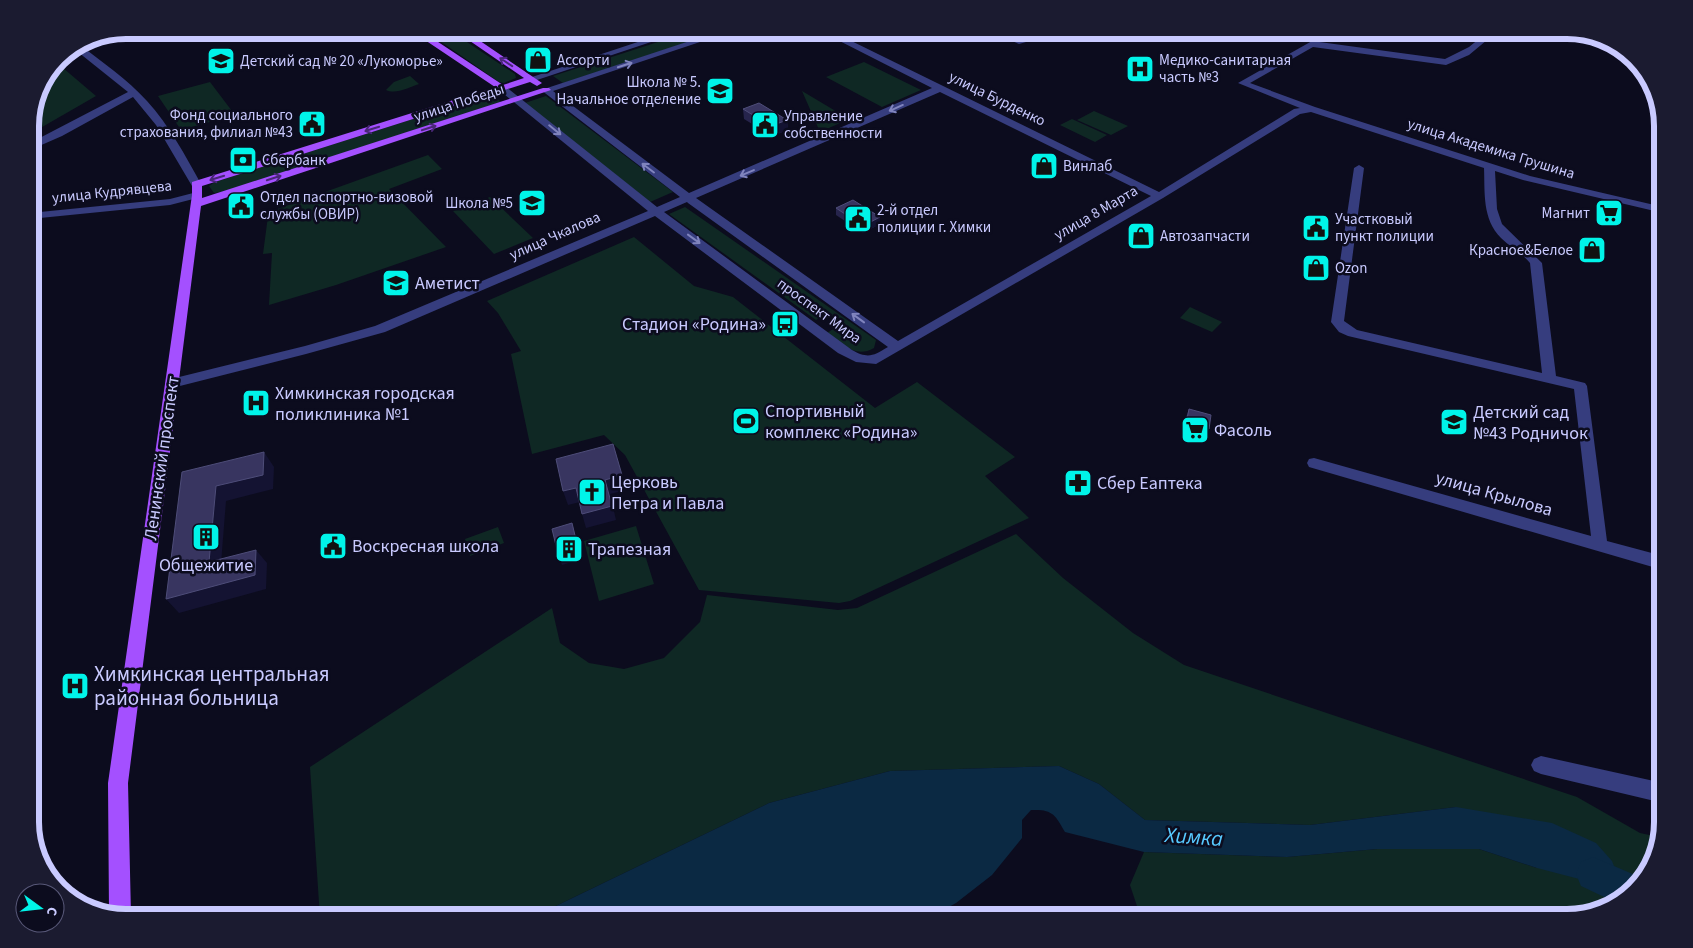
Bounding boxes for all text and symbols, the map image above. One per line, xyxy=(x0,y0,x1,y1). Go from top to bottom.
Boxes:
shop icon: Ассорти xyxy=(523,45,553,75)
school or university icon: Детский сад № 20 «Лукоморье» xyxy=(206,46,236,76)
place label: Ассорти xyxy=(557,50,610,71)
place label: Медико-санитарная часть №3 xyxy=(1159,50,1291,88)
place label: Детский сад № 20 «Лукоморье» xyxy=(240,51,443,72)
hospital icon: Медико-санитарная часть №3 xyxy=(1125,54,1155,84)
one-way arrow xyxy=(499,57,513,67)
one-way arrow xyxy=(617,59,633,69)
street label: улица Бурденко xyxy=(945,66,1049,132)
place label: Школа № 5. Начальное отделение xyxy=(557,72,701,110)
school or university icon: Школа № 5. Начальное отделение xyxy=(705,76,735,106)
street label: улица Победы xyxy=(411,79,507,127)
one-way arrow xyxy=(889,103,904,113)
place label: Фонд социального страхования, филиал №43 xyxy=(120,105,293,143)
place label: Управление собственности xyxy=(784,106,883,144)
public building icon: Фонд социального страхования, филиал №43 xyxy=(297,109,327,139)
public building icon: Управление собственности xyxy=(750,110,780,140)
street label: улица Академика Грушина xyxy=(1405,114,1577,184)
one-way arrow xyxy=(421,123,436,132)
one-way arrow xyxy=(365,125,380,134)
one-way arrow xyxy=(548,125,561,136)
bank icon: Сбербанк xyxy=(228,145,258,175)
place label: Сбербанк xyxy=(262,150,326,171)
shop icon: Винлаб xyxy=(1029,151,1059,181)
place label: Винлаб xyxy=(1063,156,1112,177)
one-way arrow xyxy=(642,162,655,173)
one-way arrow xyxy=(740,168,755,178)
one-way arrow xyxy=(209,173,225,183)
one-way arrow xyxy=(266,173,282,182)
street label: улица Кудрявцева xyxy=(51,175,173,209)
street label: улица 8 Марта xyxy=(1050,181,1142,245)
place label: Отдел паспортно-визовой службы (ОВИР) xyxy=(260,187,434,225)
school or university icon: Школа №5 xyxy=(517,188,547,218)
public building icon: Отдел паспортно-визовой службы (ОВИР) xyxy=(226,191,256,221)
place label: Школа №5 xyxy=(445,193,513,214)
supermarket icon: Магнит xyxy=(1594,198,1624,228)
place label: 2-й отдел полиции г. Химки xyxy=(877,200,991,238)
place label: Магнит xyxy=(1542,203,1590,224)
public building icon: 2-й отдел полиции г. Химки xyxy=(843,204,873,234)
street label: улица Чкалова xyxy=(506,207,604,265)
place label: Участковый пункт полиции xyxy=(1335,209,1434,247)
public building icon: Участковый пункт полиции xyxy=(1301,213,1331,243)
shop icon: Автозапчасти xyxy=(1126,221,1156,251)
place label: Автозапчасти xyxy=(1160,226,1250,247)
one-way arrow xyxy=(687,234,701,244)
shop icon: Красное&Белое xyxy=(1577,235,1607,265)
place label: Красное&Белое xyxy=(1469,240,1573,261)
shop icon: Ozon xyxy=(1301,253,1331,283)
place label: Ozon xyxy=(1335,258,1367,279)
school or university icon: Аметист xyxy=(381,268,411,298)
place label: Аметист xyxy=(415,271,480,296)
street label: проспект Мира xyxy=(773,273,865,349)
bus stop icon: Стадион «Родина» xyxy=(770,309,800,339)
place label: Стадион «Родина» xyxy=(622,312,766,337)
one-way arrow xyxy=(851,313,865,324)
street label: Ленинский проспект xyxy=(138,374,186,542)
place label: Химкинская городская поликлиника №1 xyxy=(275,381,455,427)
hospital icon: Химкинская городская поликлиника №1 xyxy=(241,388,271,418)
place label: Спортивный комплекс «Родина» xyxy=(765,399,918,445)
place label: Детский сад №43 Родничок xyxy=(1473,400,1588,446)
sports icon: Спортивный комплекс «Родина» xyxy=(731,406,761,436)
school or university icon: Детский сад №43 Родничок xyxy=(1439,407,1469,437)
supermarket icon: Фасоль xyxy=(1180,415,1210,445)
place label: Фасоль xyxy=(1214,418,1272,443)
street label: улица Крылова xyxy=(1432,465,1556,523)
pharmacy icon: Сбер Еаптека xyxy=(1063,468,1093,498)
place label: Церковь Петра и Павла xyxy=(611,470,724,516)
place label: Сбер Еаптека xyxy=(1097,471,1203,496)
church icon: Церковь Петра и Павла xyxy=(577,477,607,507)
building icon: Общежитие xyxy=(191,522,221,552)
public building icon: Воскресная школа xyxy=(318,531,348,561)
place label: Воскресная школа xyxy=(352,534,499,559)
building icon: Трапезная xyxy=(554,534,584,564)
place label: Трапезная xyxy=(588,537,671,562)
place label: Общежитие xyxy=(159,553,253,578)
place label: Химкинская центральная районная больница xyxy=(94,659,330,713)
hospital icon: Химкинская центральная районная больница xyxy=(60,671,90,701)
water label: Химка xyxy=(1163,819,1224,855)
north arrow xyxy=(15,883,65,933)
text: С xyxy=(41,905,62,918)

